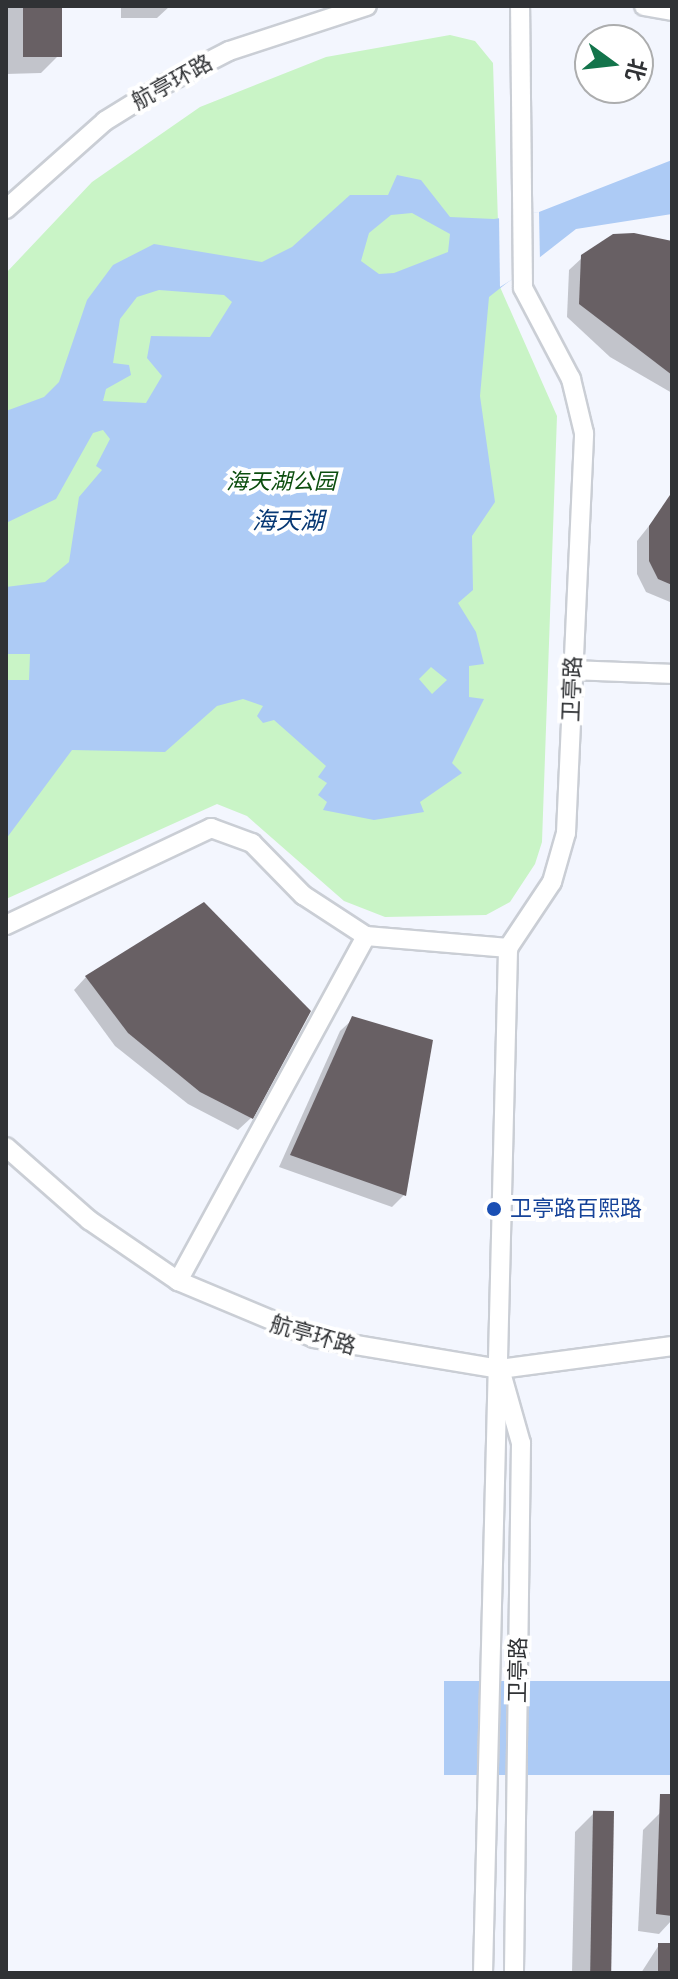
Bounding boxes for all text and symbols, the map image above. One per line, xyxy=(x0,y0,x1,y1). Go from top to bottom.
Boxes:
north arrow xyxy=(574,24,654,104)
street label: 航亭环路 xyxy=(127,49,217,115)
text: 北 xyxy=(621,56,651,84)
park label: 海天湖公园 xyxy=(226,469,336,495)
water label: 海天湖 xyxy=(252,508,324,536)
street label: 卫亭路 xyxy=(558,656,586,722)
place label: 卫亭路百熙路 xyxy=(510,1196,642,1222)
marker: 卫亭路百熙路 xyxy=(485,1200,503,1218)
street label: 航亭环路 xyxy=(267,1310,359,1360)
street label: 卫亭路 xyxy=(504,1637,532,1703)

